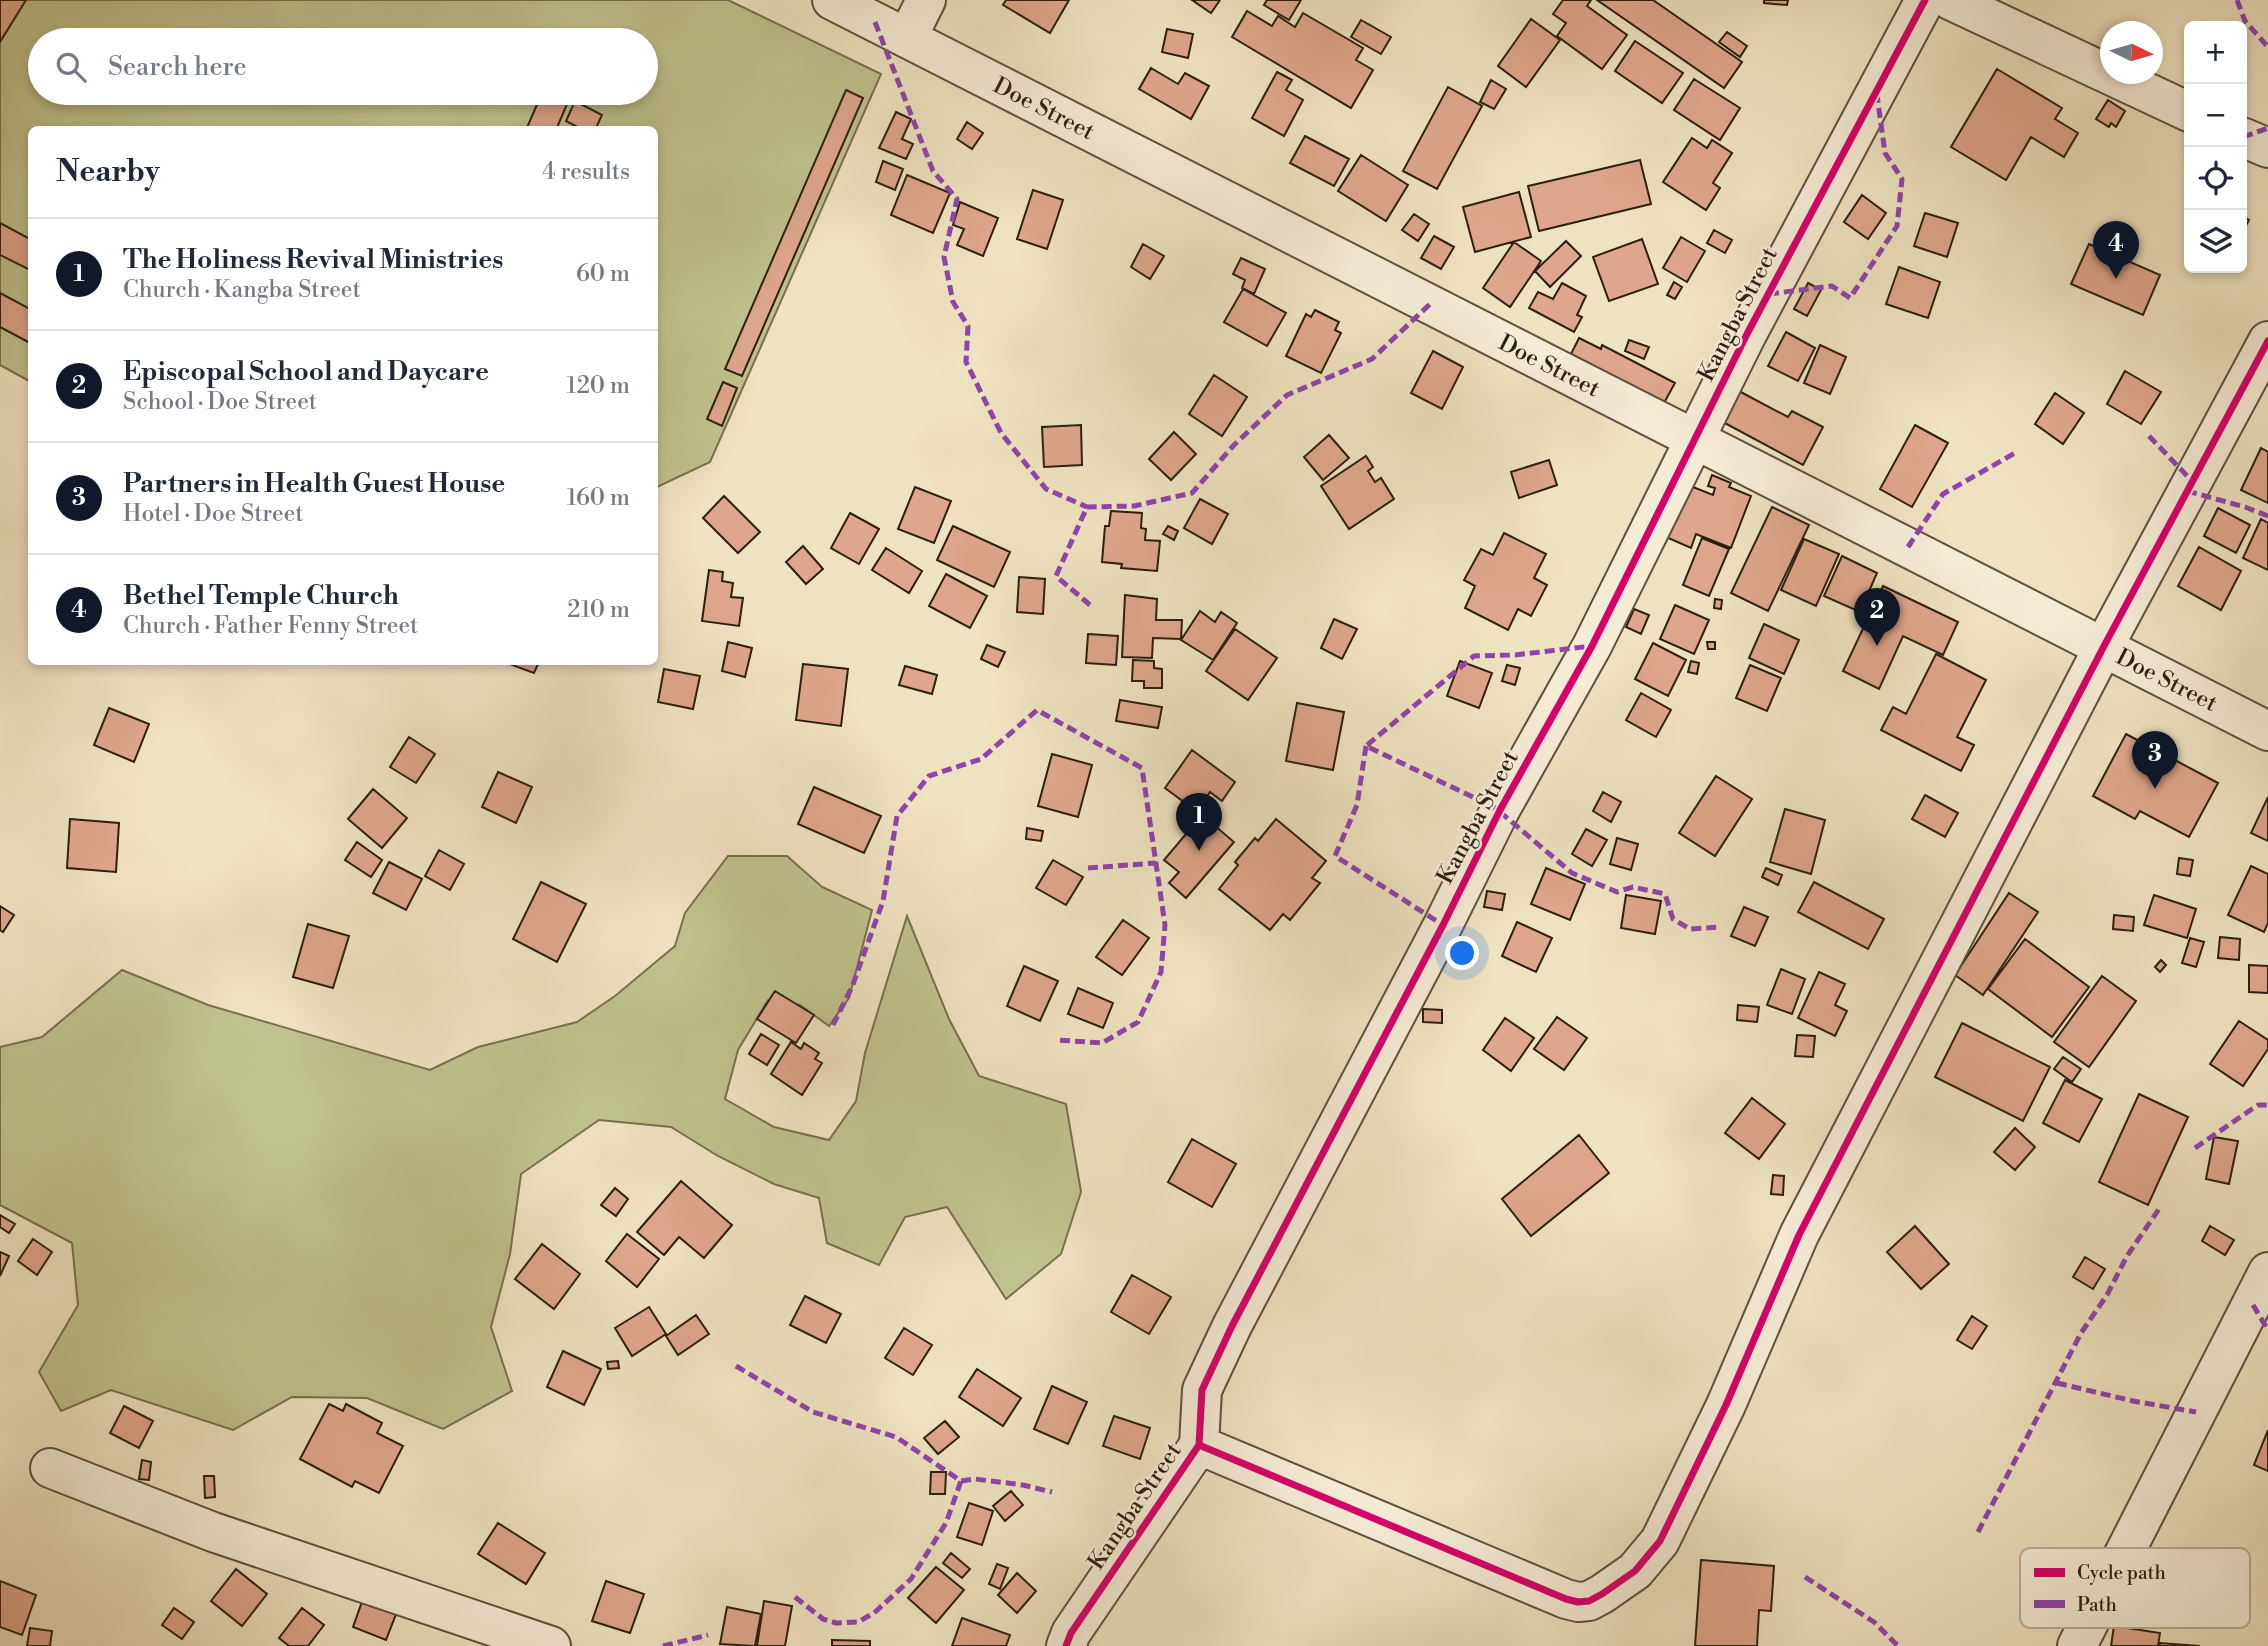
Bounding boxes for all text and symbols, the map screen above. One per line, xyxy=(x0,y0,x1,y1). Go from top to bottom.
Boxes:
north arrow xyxy=(2100,21,2163,84)
map controls xyxy=(2184,21,2247,273)
button: + xyxy=(2184,21,2247,84)
search box xyxy=(28,28,658,105)
icon: search xyxy=(52,48,90,86)
text: Search here xyxy=(108,51,247,83)
street label: Doe Street xyxy=(988,71,1099,146)
button: − xyxy=(2184,84,2247,147)
button: locate xyxy=(2184,147,2247,210)
text: Nearby xyxy=(56,153,160,191)
text: 4 results xyxy=(542,158,630,186)
button: layers xyxy=(2184,210,2247,273)
pin: 4 xyxy=(2093,221,2139,279)
street label: Kangba Street xyxy=(1692,243,1784,386)
text: The Holiness Revival Ministries xyxy=(123,244,503,276)
text: 1 xyxy=(73,260,85,288)
text: 60 m xyxy=(576,260,630,288)
text: Church · Kangba Street xyxy=(123,276,361,304)
street label: Doe Street xyxy=(1494,329,1604,403)
text: Episcopal School and Daycare xyxy=(123,356,489,388)
text: 2 xyxy=(72,372,86,400)
text: 120 m xyxy=(566,372,630,400)
text: School · Doe Street xyxy=(123,388,317,416)
text: Partners in Health Guest House xyxy=(123,468,505,500)
text: 3 xyxy=(72,484,86,512)
text: 160 m xyxy=(567,484,630,512)
text: Hotel · Doe Street xyxy=(123,500,303,528)
text: Bethel Temple Church xyxy=(123,580,399,612)
pin: 2 xyxy=(1854,588,1900,646)
text: 4 xyxy=(71,596,87,624)
text: 210 m xyxy=(567,596,630,624)
text: Church · Father Fenny Street xyxy=(123,612,418,640)
street label: Doe Street xyxy=(2111,643,2222,718)
pin: 3 xyxy=(2132,731,2178,789)
street label: Kangba Street xyxy=(1431,746,1525,889)
pin: 1 xyxy=(1176,793,1222,851)
your location xyxy=(1445,936,1479,970)
street label: Kangba Street xyxy=(1082,1438,1188,1575)
legend xyxy=(2020,1548,2250,1628)
text: Cycle path xyxy=(2077,1561,2166,1585)
text: Path xyxy=(2077,1593,2117,1617)

